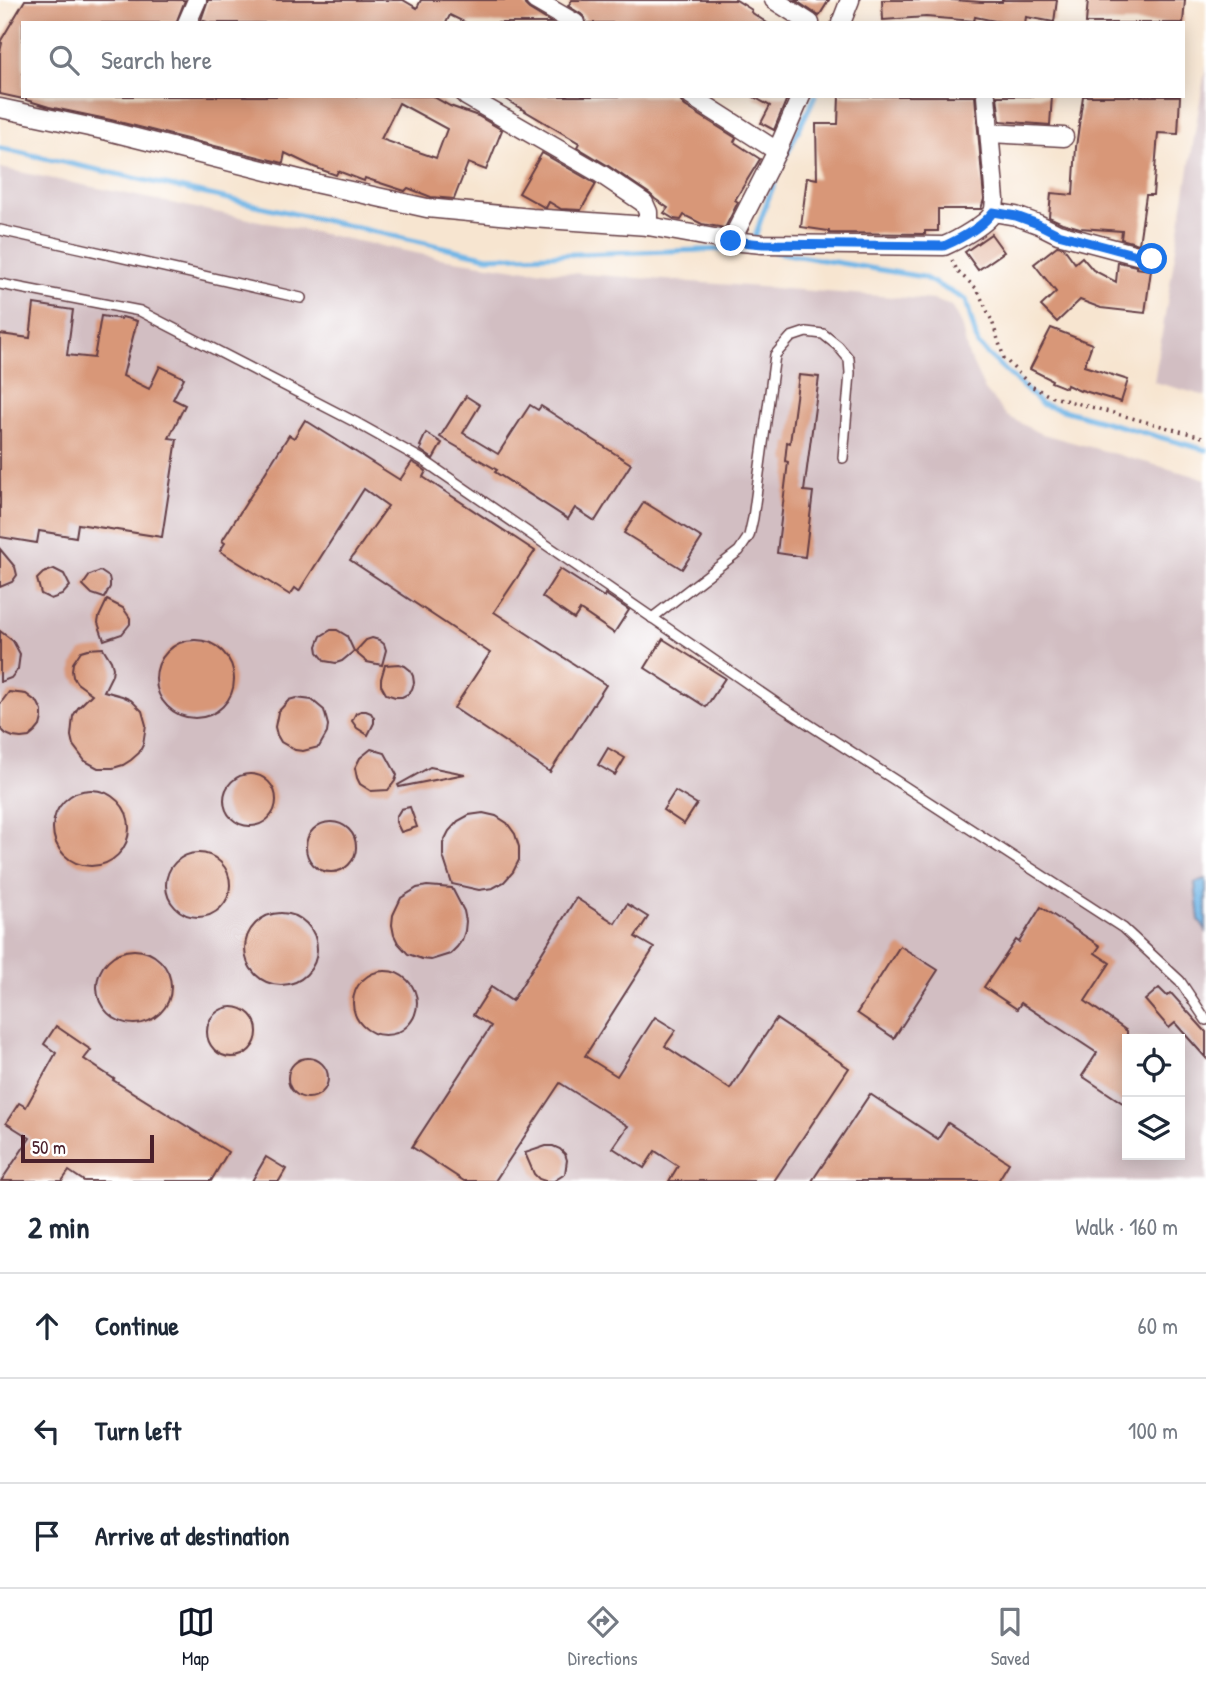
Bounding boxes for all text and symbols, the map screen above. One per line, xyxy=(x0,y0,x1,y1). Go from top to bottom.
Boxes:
search box xyxy=(21,21,1185,98)
icon: search xyxy=(45,41,83,79)
text: Search here xyxy=(101,42,212,77)
route end xyxy=(715,225,746,256)
route start xyxy=(1136,243,1167,274)
map controls xyxy=(1122,1034,1185,1160)
button: locate xyxy=(1122,1034,1185,1097)
button: layers xyxy=(1122,1097,1185,1160)
scale bar xyxy=(21,1132,154,1164)
text: 50 m xyxy=(32,1134,66,1160)
text: 2 min xyxy=(28,1207,90,1247)
text: Walk · 160 m xyxy=(1075,1211,1178,1242)
icon: ahead xyxy=(28,1307,66,1345)
text: Continue xyxy=(95,1308,179,1343)
text: 60 m xyxy=(1138,1310,1178,1341)
icon: left xyxy=(28,1412,66,1450)
text: Turn left xyxy=(95,1413,181,1448)
text: 100 m xyxy=(1128,1415,1178,1446)
icon: arrive xyxy=(28,1517,66,1555)
text: Arrive at destination xyxy=(95,1518,290,1553)
tab: Map xyxy=(177,1603,215,1671)
tab: Directions xyxy=(568,1603,638,1671)
tab: Saved xyxy=(991,1603,1029,1671)

